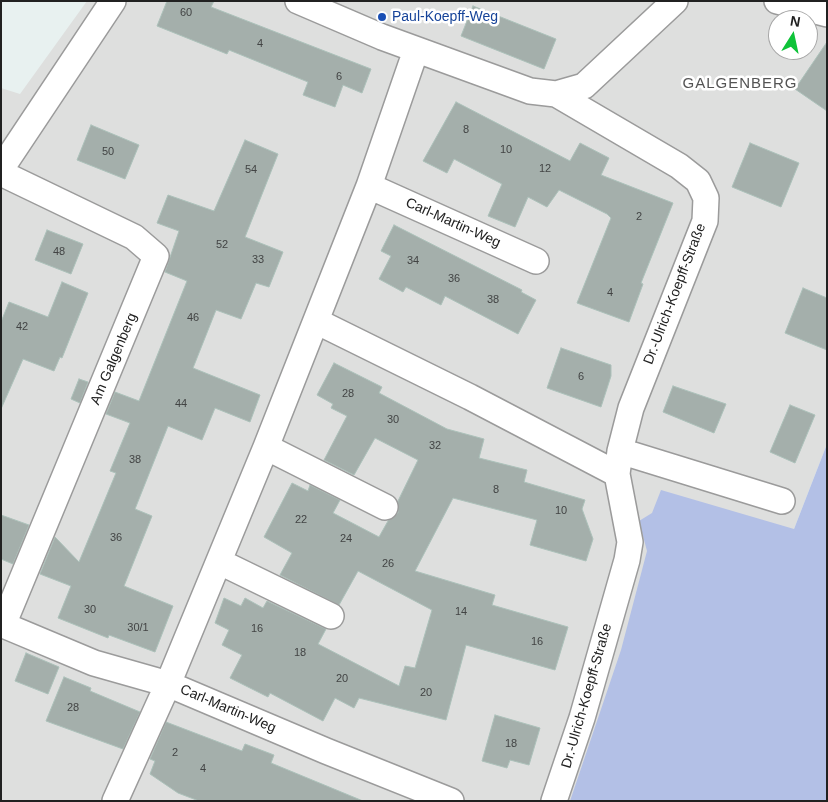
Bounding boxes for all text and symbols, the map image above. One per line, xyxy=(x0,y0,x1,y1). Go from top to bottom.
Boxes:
house number: 60 xyxy=(180,6,192,20)
place label: Paul-Koepff-Weg xyxy=(392,9,498,25)
north arrow xyxy=(768,10,818,60)
marker: Paul-Koepff-Weg xyxy=(376,11,388,23)
text: N xyxy=(789,12,802,30)
house number: 4 xyxy=(257,37,263,51)
house number: 6 xyxy=(336,70,342,84)
district label: GALGENBERG xyxy=(681,75,799,93)
house number: 8 xyxy=(463,123,469,137)
house number: 10 xyxy=(500,143,512,157)
house number: 50 xyxy=(102,145,114,159)
house number: 12 xyxy=(539,162,551,176)
house number: 54 xyxy=(245,163,257,177)
street label: Carl-Martin-Weg xyxy=(403,194,503,252)
house number: 2 xyxy=(636,210,642,224)
street label: Dr.-Ulrich-Koepff-Straße xyxy=(640,221,710,367)
house number: 52 xyxy=(216,238,228,252)
house number: 48 xyxy=(53,245,65,259)
house number: 33 xyxy=(252,253,264,267)
house number: 34 xyxy=(407,254,419,268)
house number: 36 xyxy=(448,272,460,286)
house number: 4 xyxy=(607,286,613,300)
house number: 38 xyxy=(487,293,499,307)
street label: Am Galgenberg xyxy=(87,311,141,407)
house number: 46 xyxy=(187,311,199,325)
house number: 42 xyxy=(16,320,28,334)
house number: 6 xyxy=(578,370,584,384)
house number: 28 xyxy=(342,387,354,401)
house number: 44 xyxy=(175,397,187,411)
house number: 30 xyxy=(387,413,399,427)
house number: 32 xyxy=(429,439,441,453)
house number: 38 xyxy=(129,453,141,467)
house number: 8 xyxy=(493,483,499,497)
house number: 10 xyxy=(555,504,567,518)
house number: 22 xyxy=(295,513,307,527)
house number: 36 xyxy=(110,531,122,545)
house number: 24 xyxy=(340,532,352,546)
house number: 26 xyxy=(382,557,394,571)
house number: 30 xyxy=(84,603,96,617)
house number: 14 xyxy=(455,605,467,619)
house number: 30/1 xyxy=(127,621,149,635)
house number: 16 xyxy=(251,622,263,636)
street label: Dr.-Ulrich-Koepff-Straße xyxy=(558,622,616,770)
house number: 16 xyxy=(531,635,543,649)
house number: 18 xyxy=(294,646,306,660)
house number: 20 xyxy=(336,672,348,686)
street label: Carl-Martin-Weg xyxy=(178,681,278,737)
house number: 20 xyxy=(420,686,432,700)
house number: 28 xyxy=(67,701,79,715)
house number: 18 xyxy=(505,737,517,751)
house number: 2 xyxy=(172,746,178,760)
house number: 4 xyxy=(200,762,206,776)

